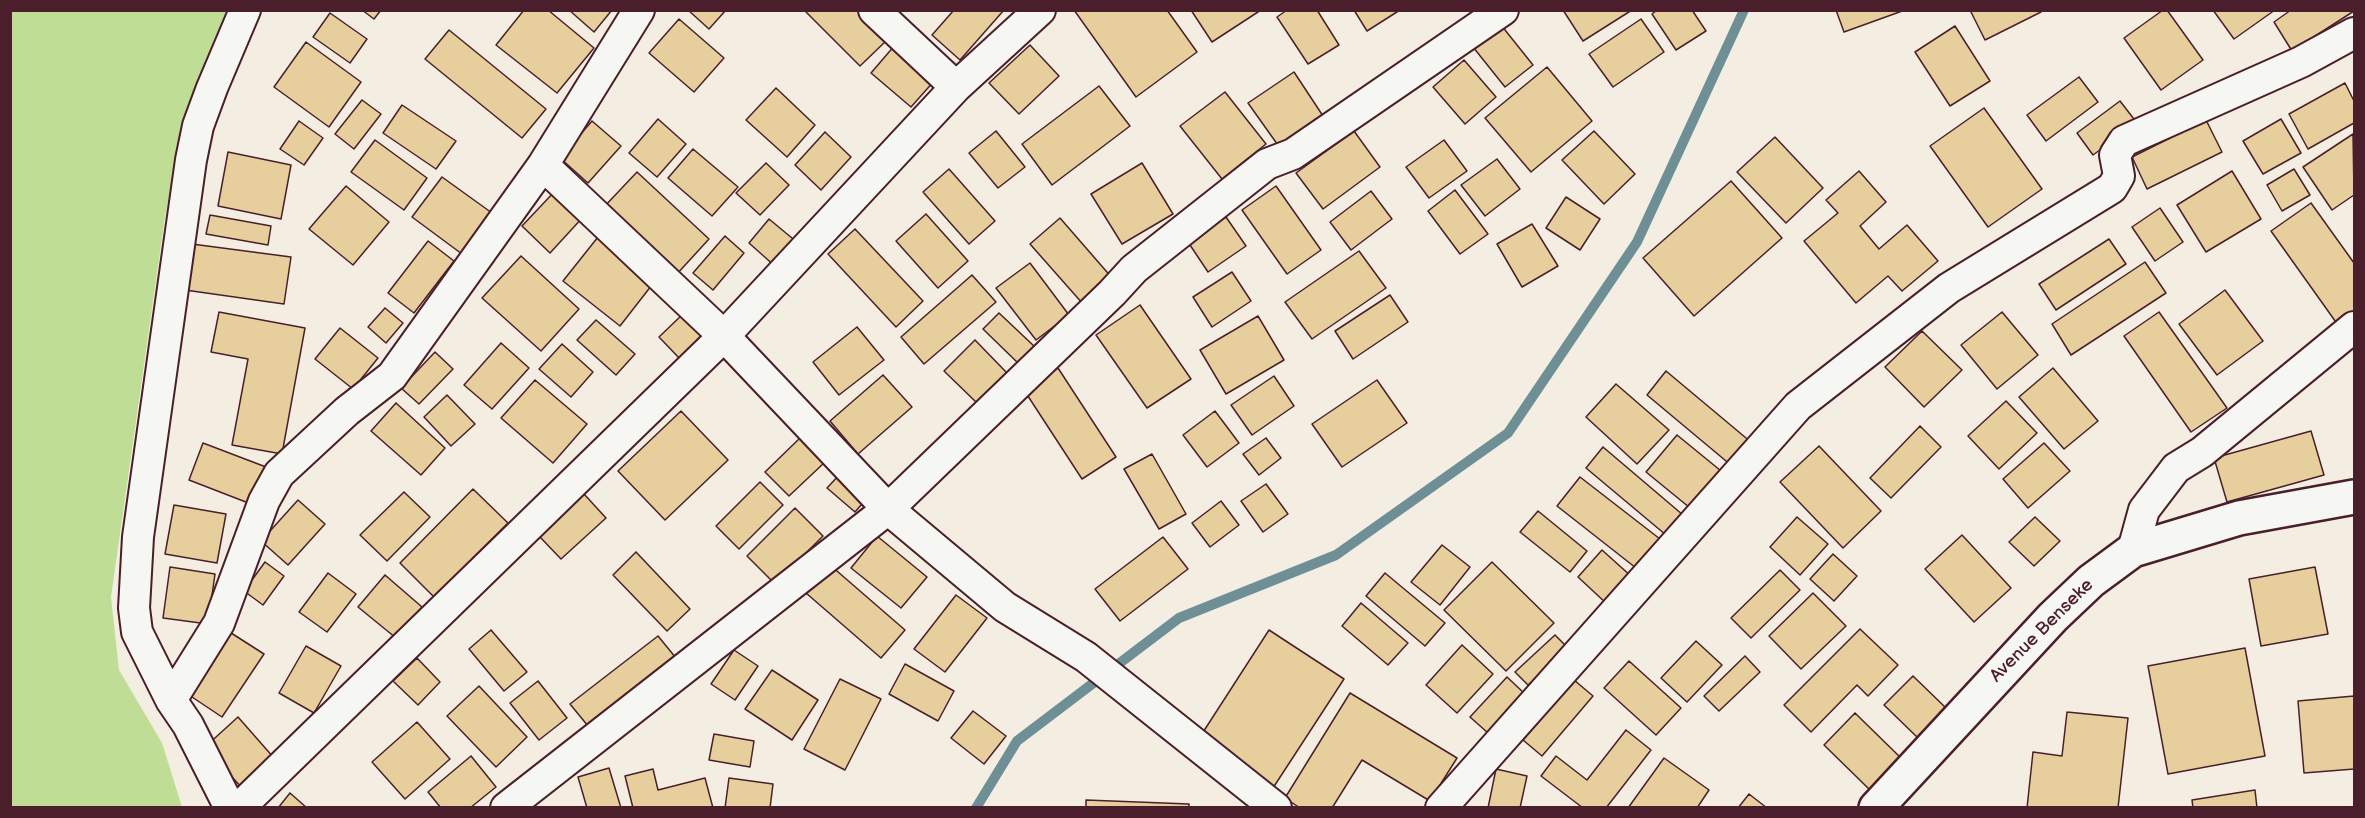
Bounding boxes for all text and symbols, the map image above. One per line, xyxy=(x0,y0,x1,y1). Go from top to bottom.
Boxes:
street label: Avenue Benseke xyxy=(1986,575,2098,687)

